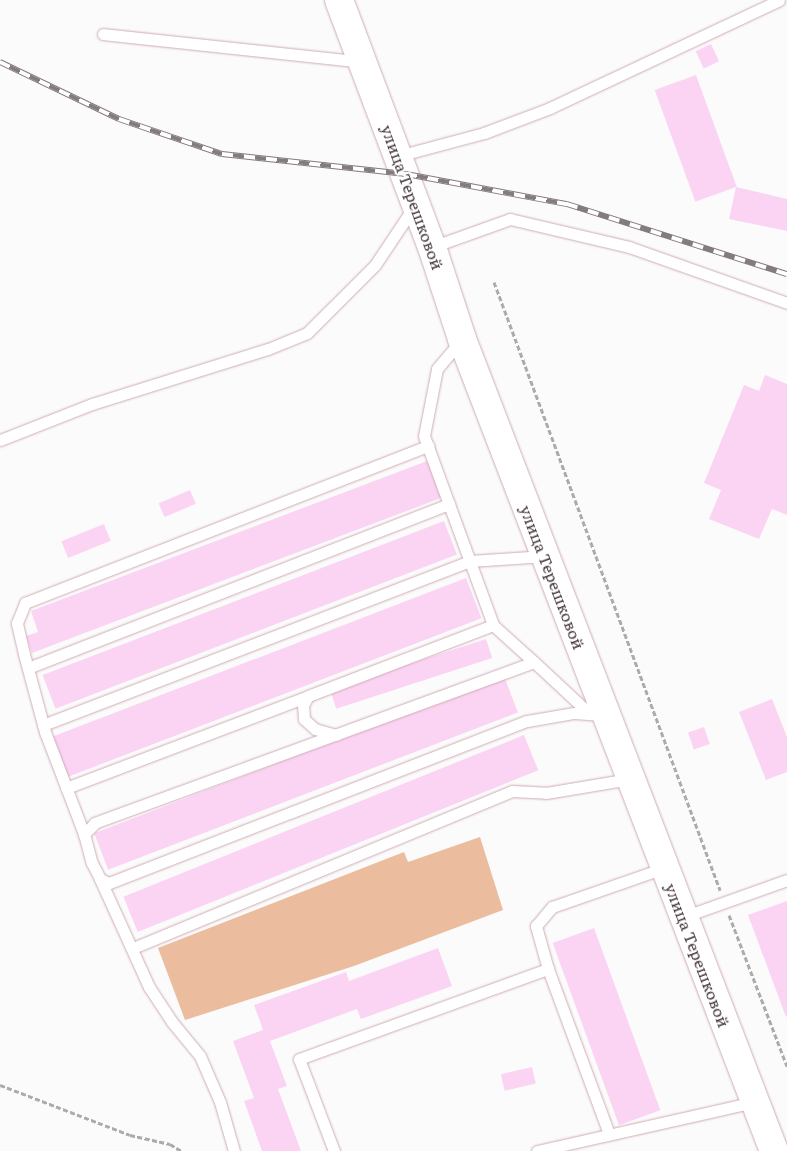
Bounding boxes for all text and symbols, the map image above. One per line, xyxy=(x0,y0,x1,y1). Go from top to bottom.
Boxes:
street label: улица Терешковой xyxy=(378,122,448,272)
street label: улица Терешковой xyxy=(517,502,589,652)
street label: улица Терешковой xyxy=(662,880,734,1030)

